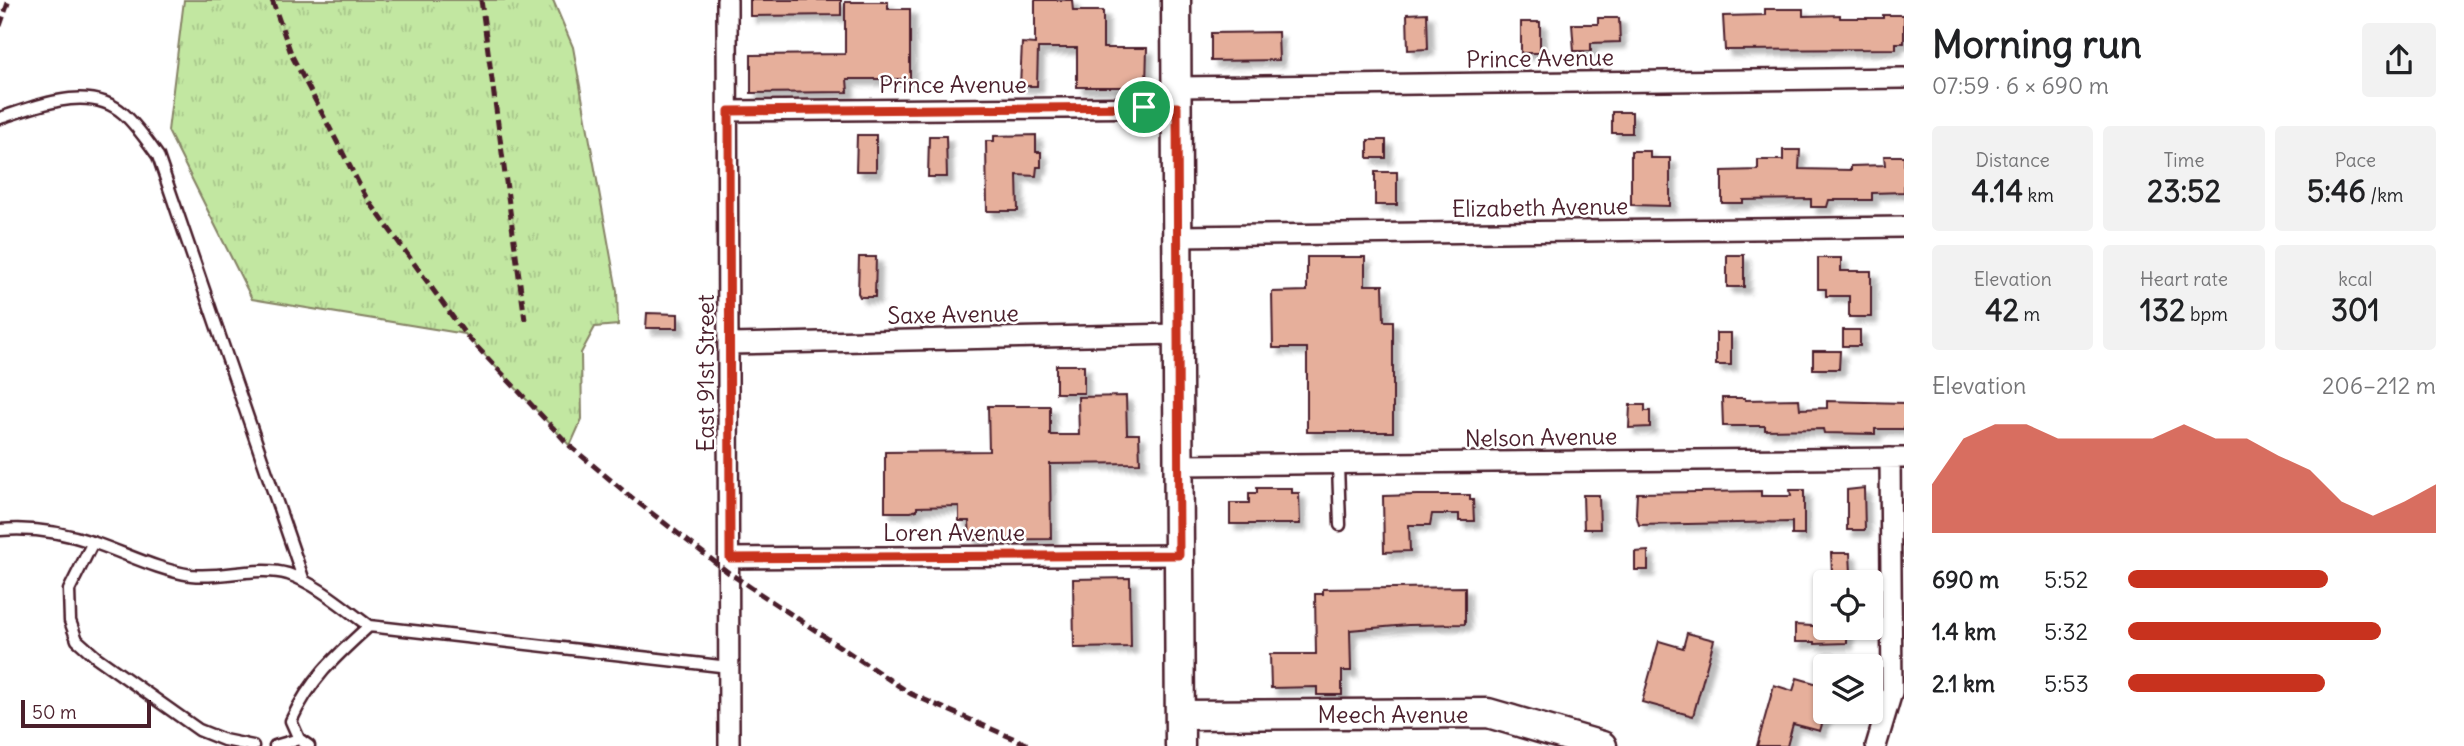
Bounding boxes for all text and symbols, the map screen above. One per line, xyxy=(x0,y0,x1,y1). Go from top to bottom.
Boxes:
text: Morning run xyxy=(1932,21,2142,68)
button: share xyxy=(2362,23,2436,97)
street label: Prince Avenue xyxy=(1466,42,1614,74)
street label: Prince Avenue xyxy=(879,70,1027,99)
text: 07:59 · 6 × 690 m xyxy=(1932,71,2109,100)
pin xyxy=(1114,77,1174,137)
icon: arrive xyxy=(1125,88,1163,126)
text: Distance xyxy=(1976,148,2050,172)
text: Time xyxy=(2163,148,2205,172)
text: Pace xyxy=(2335,148,2376,172)
text: 4.14 xyxy=(1971,172,2023,210)
text: 23:52 xyxy=(2147,172,2221,210)
text: 5:46 xyxy=(2307,172,2366,210)
text: km xyxy=(2023,183,2054,207)
text: /km xyxy=(2366,183,2404,207)
street label: Elizabeth Avenue xyxy=(1452,191,1628,223)
text: Elevation xyxy=(1974,267,2052,291)
text: Heart rate xyxy=(2140,267,2228,291)
text: kcal xyxy=(2338,267,2372,291)
text: 42 xyxy=(1985,291,2019,329)
text: 132 xyxy=(2140,291,2185,329)
text: 301 xyxy=(2331,291,2380,329)
street label: East 91st Street xyxy=(691,294,720,452)
street label: Saxe Avenue xyxy=(887,298,1019,330)
text: m xyxy=(2019,302,2040,326)
text: bpm xyxy=(2185,302,2228,326)
text: Elevation xyxy=(1932,371,2026,400)
text: 206–212 m xyxy=(2322,371,2436,400)
street label: Nelson Avenue xyxy=(1464,421,1618,453)
street label: Loren Avenue xyxy=(883,518,1025,547)
text: 690 m xyxy=(1932,565,1999,594)
text: 5:52 xyxy=(2044,565,2088,594)
map controls xyxy=(1813,570,1883,724)
button: locate xyxy=(1813,570,1883,640)
text: 1.4 km xyxy=(1932,617,1996,646)
text: 5:32 xyxy=(2044,617,2088,646)
button: layers xyxy=(1813,654,1883,724)
text: 2.1 km xyxy=(1932,669,1995,698)
text: 5:53 xyxy=(2044,669,2089,698)
scale bar xyxy=(21,697,150,729)
text: 50 m xyxy=(32,700,77,724)
street label: Meech Avenue xyxy=(1318,700,1468,729)

